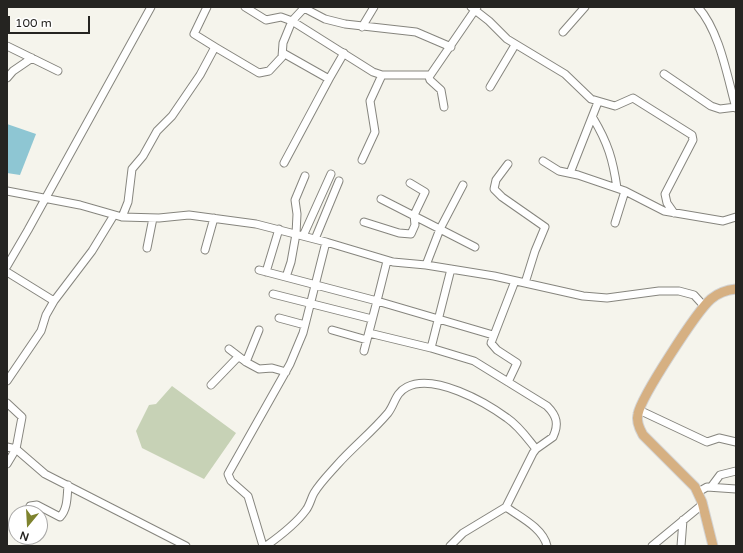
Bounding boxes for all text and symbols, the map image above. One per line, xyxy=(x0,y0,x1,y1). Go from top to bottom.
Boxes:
scale bar xyxy=(10,8,92,34)
text: 100 m xyxy=(15,16,52,30)
north arrow xyxy=(8,505,48,545)
text: N xyxy=(18,528,31,543)

